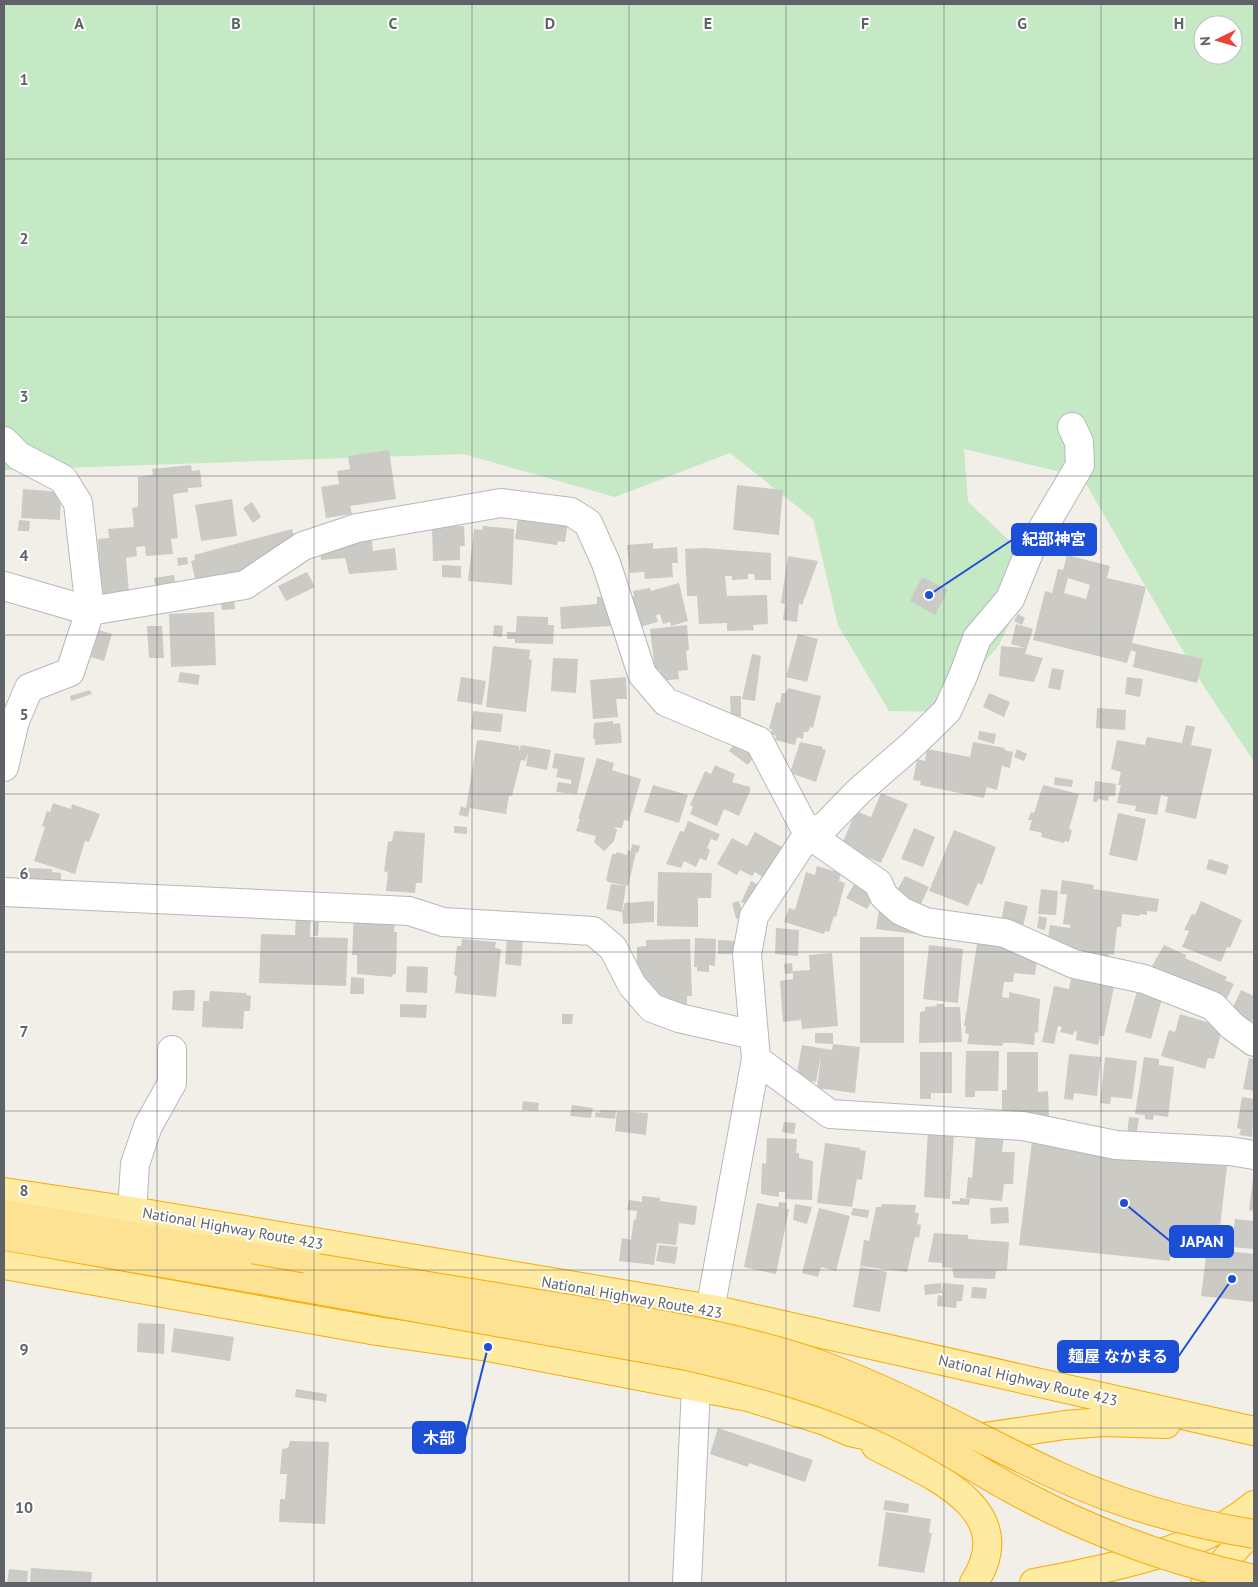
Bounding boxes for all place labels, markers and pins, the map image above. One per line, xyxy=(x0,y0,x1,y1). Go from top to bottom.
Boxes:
callout: 紀部神宮 xyxy=(1012,524,1096,555)
callout: JAPAN xyxy=(1170,1226,1233,1257)
callout: 麺屋 なかまる xyxy=(1058,1341,1178,1372)
callout: 木部 xyxy=(413,1422,465,1453)

